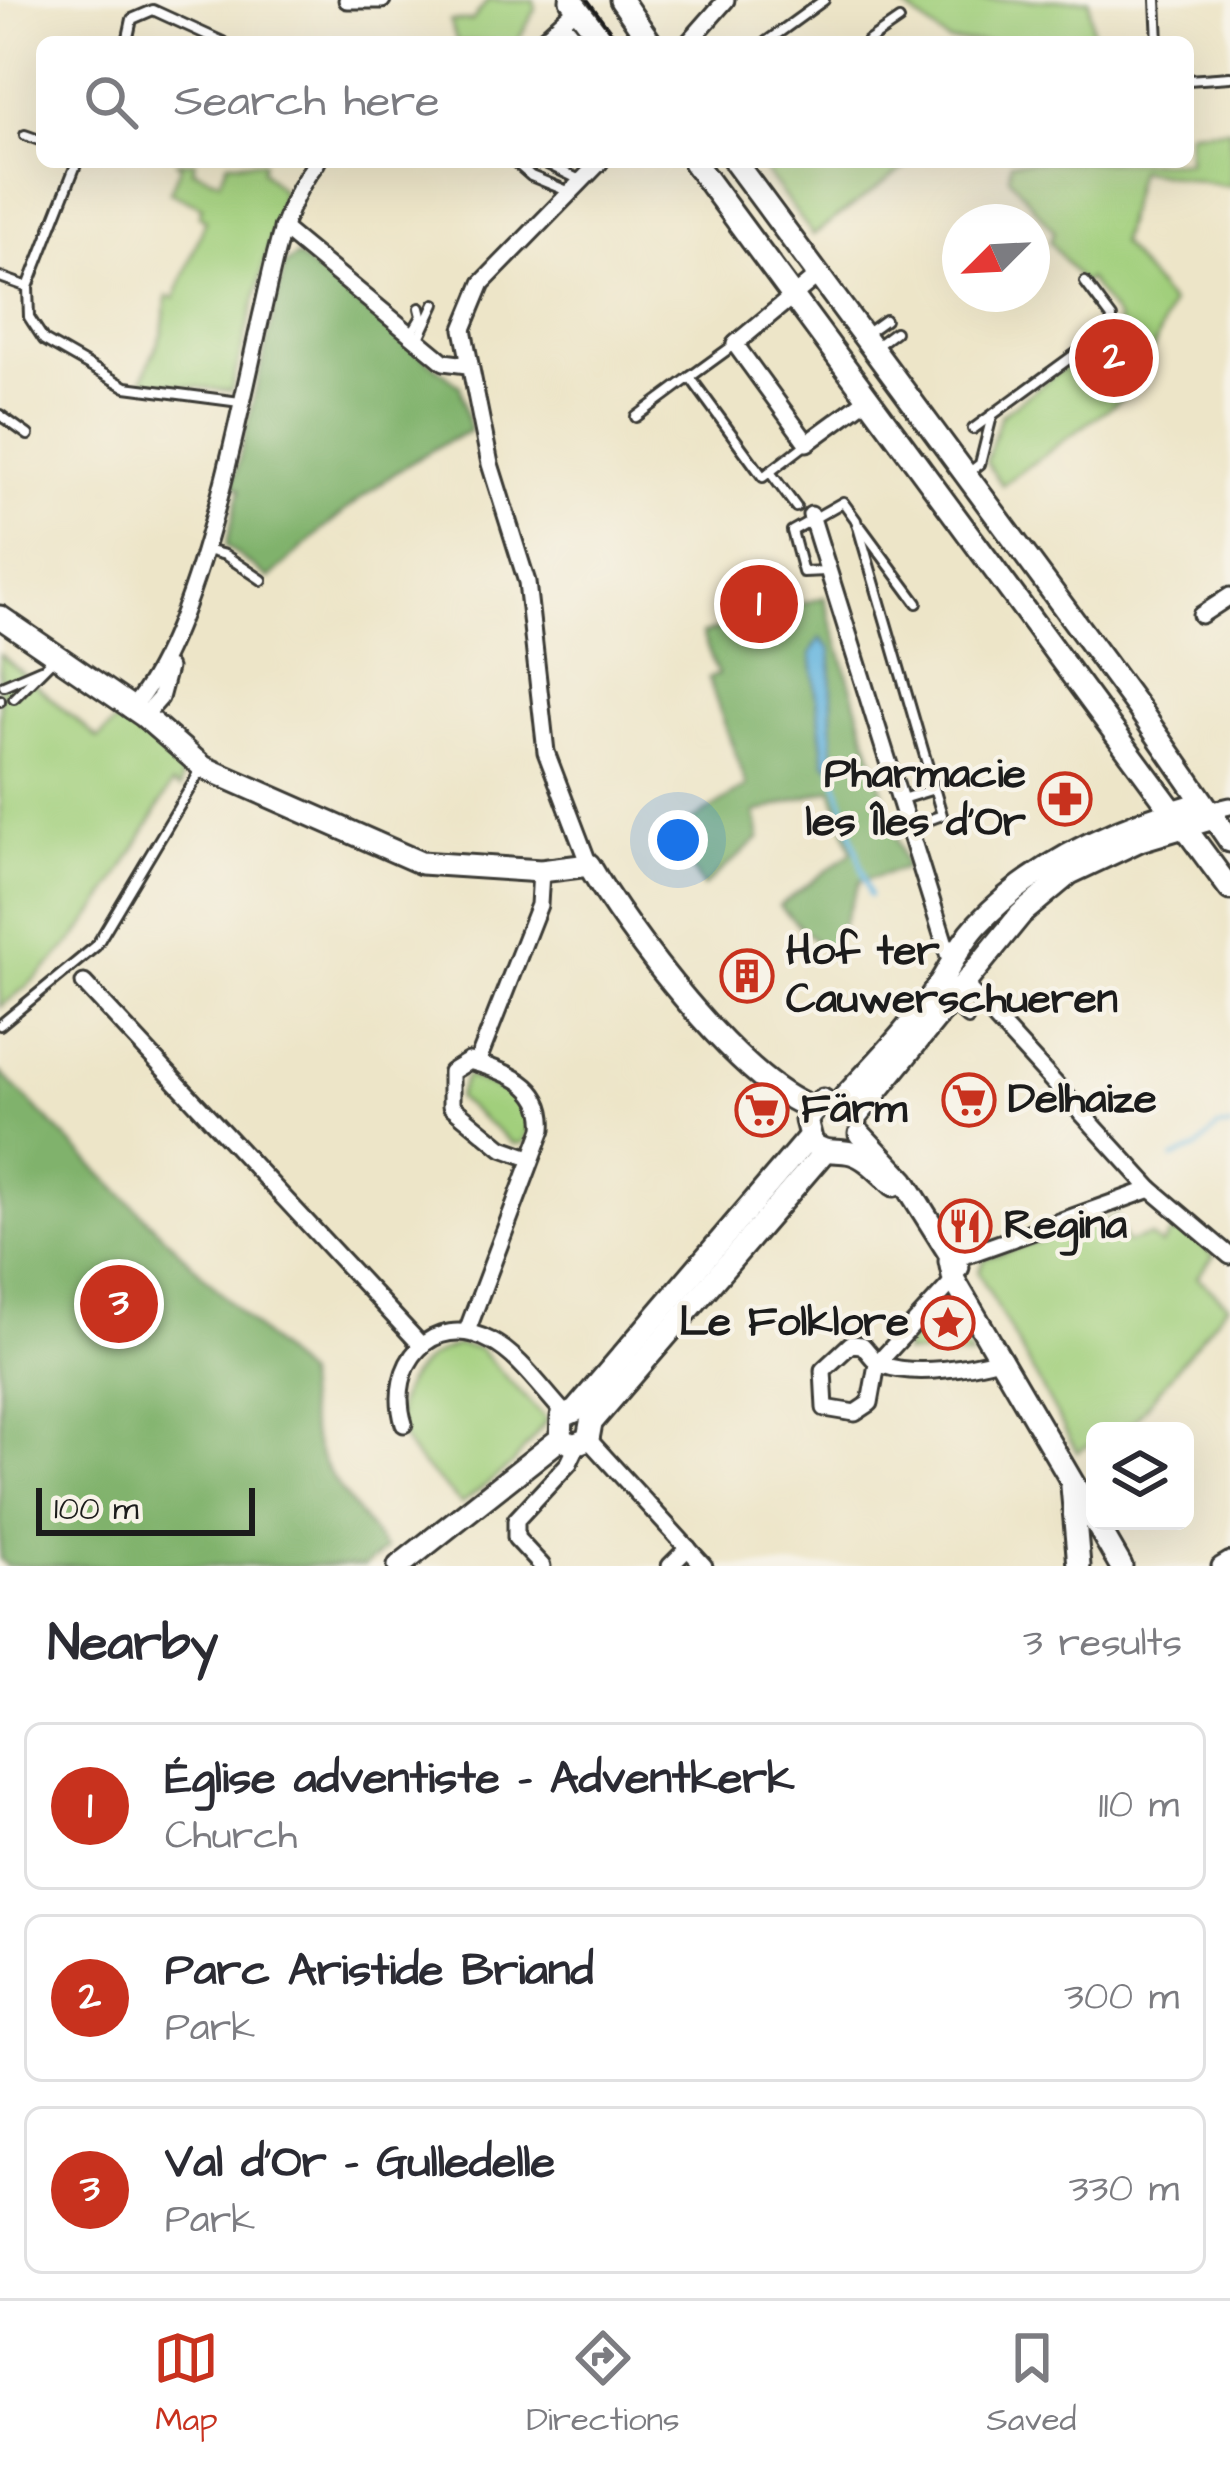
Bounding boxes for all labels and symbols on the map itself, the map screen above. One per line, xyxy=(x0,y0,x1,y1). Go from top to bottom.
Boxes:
north arrow xyxy=(942,204,1050,312)
pin: 2 xyxy=(1075,313,1153,403)
pin: 1 xyxy=(720,559,798,649)
place label: Pharmacie les Îles d'Or xyxy=(806,746,1027,852)
pharmacy icon: Pharmacie les Îles d'Or xyxy=(1037,771,1093,827)
your location xyxy=(648,810,708,870)
place label: Hof ter Cauwerschueren xyxy=(786,923,1118,1029)
building icon: Hof ter Cauwerschueren xyxy=(719,948,775,1004)
place label: Delhaize xyxy=(1008,1071,1157,1129)
supermarket icon: Delhaize xyxy=(941,1072,997,1128)
place label: Färm xyxy=(801,1081,909,1139)
supermarket icon: Färm xyxy=(734,1082,790,1138)
place label: Regina xyxy=(1004,1197,1128,1256)
restaurant icon: Regina xyxy=(937,1198,993,1254)
pin: 3 xyxy=(80,1259,158,1349)
place label: Le Folklore xyxy=(679,1294,909,1352)
place icon: Le Folklore xyxy=(920,1295,976,1351)
scale bar xyxy=(36,1482,255,1535)

